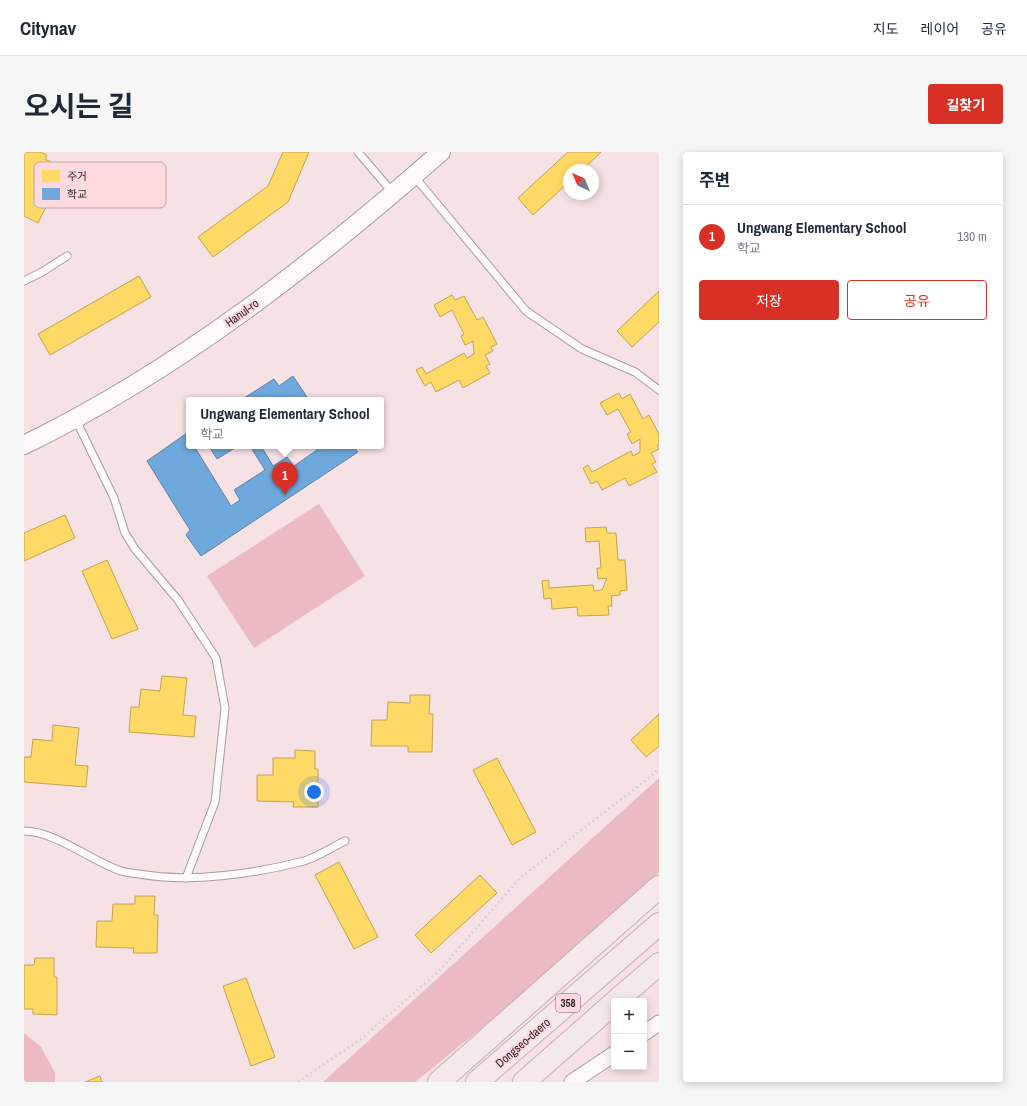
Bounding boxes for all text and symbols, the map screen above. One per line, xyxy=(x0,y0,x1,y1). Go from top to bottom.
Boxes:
text: Citynav xyxy=(20,15,76,41)
text: 지도 xyxy=(873,20,899,38)
text: 레이어 xyxy=(921,20,959,38)
text: 공유 xyxy=(981,20,1007,38)
button: 길찾기 xyxy=(928,84,1003,124)
text: 오시는 길 xyxy=(24,87,133,125)
legend xyxy=(34,162,166,208)
north arrow xyxy=(563,164,599,200)
text: 주변 xyxy=(699,168,730,191)
text: 주거 xyxy=(67,169,87,183)
text: 학교 xyxy=(67,187,87,201)
text: Ungwang Elementary School xyxy=(737,217,907,238)
text: 1 xyxy=(709,228,715,245)
text: 130 m xyxy=(957,228,987,245)
text: 학교 xyxy=(737,240,761,257)
button: 저장 xyxy=(699,280,839,320)
button: 공유 xyxy=(847,280,987,320)
street label: Hanul-ro xyxy=(222,295,262,331)
popup xyxy=(186,397,384,449)
text: Ungwang Elementary School xyxy=(200,403,370,424)
text: 학교 xyxy=(200,426,224,443)
pin: 1 xyxy=(272,462,298,495)
your location xyxy=(304,782,324,802)
road number: 358 xyxy=(556,994,580,1012)
map controls xyxy=(611,998,647,1070)
button: + xyxy=(611,998,647,1034)
street label: Dongseo-daero xyxy=(492,1015,554,1071)
button: − xyxy=(611,1034,647,1070)

